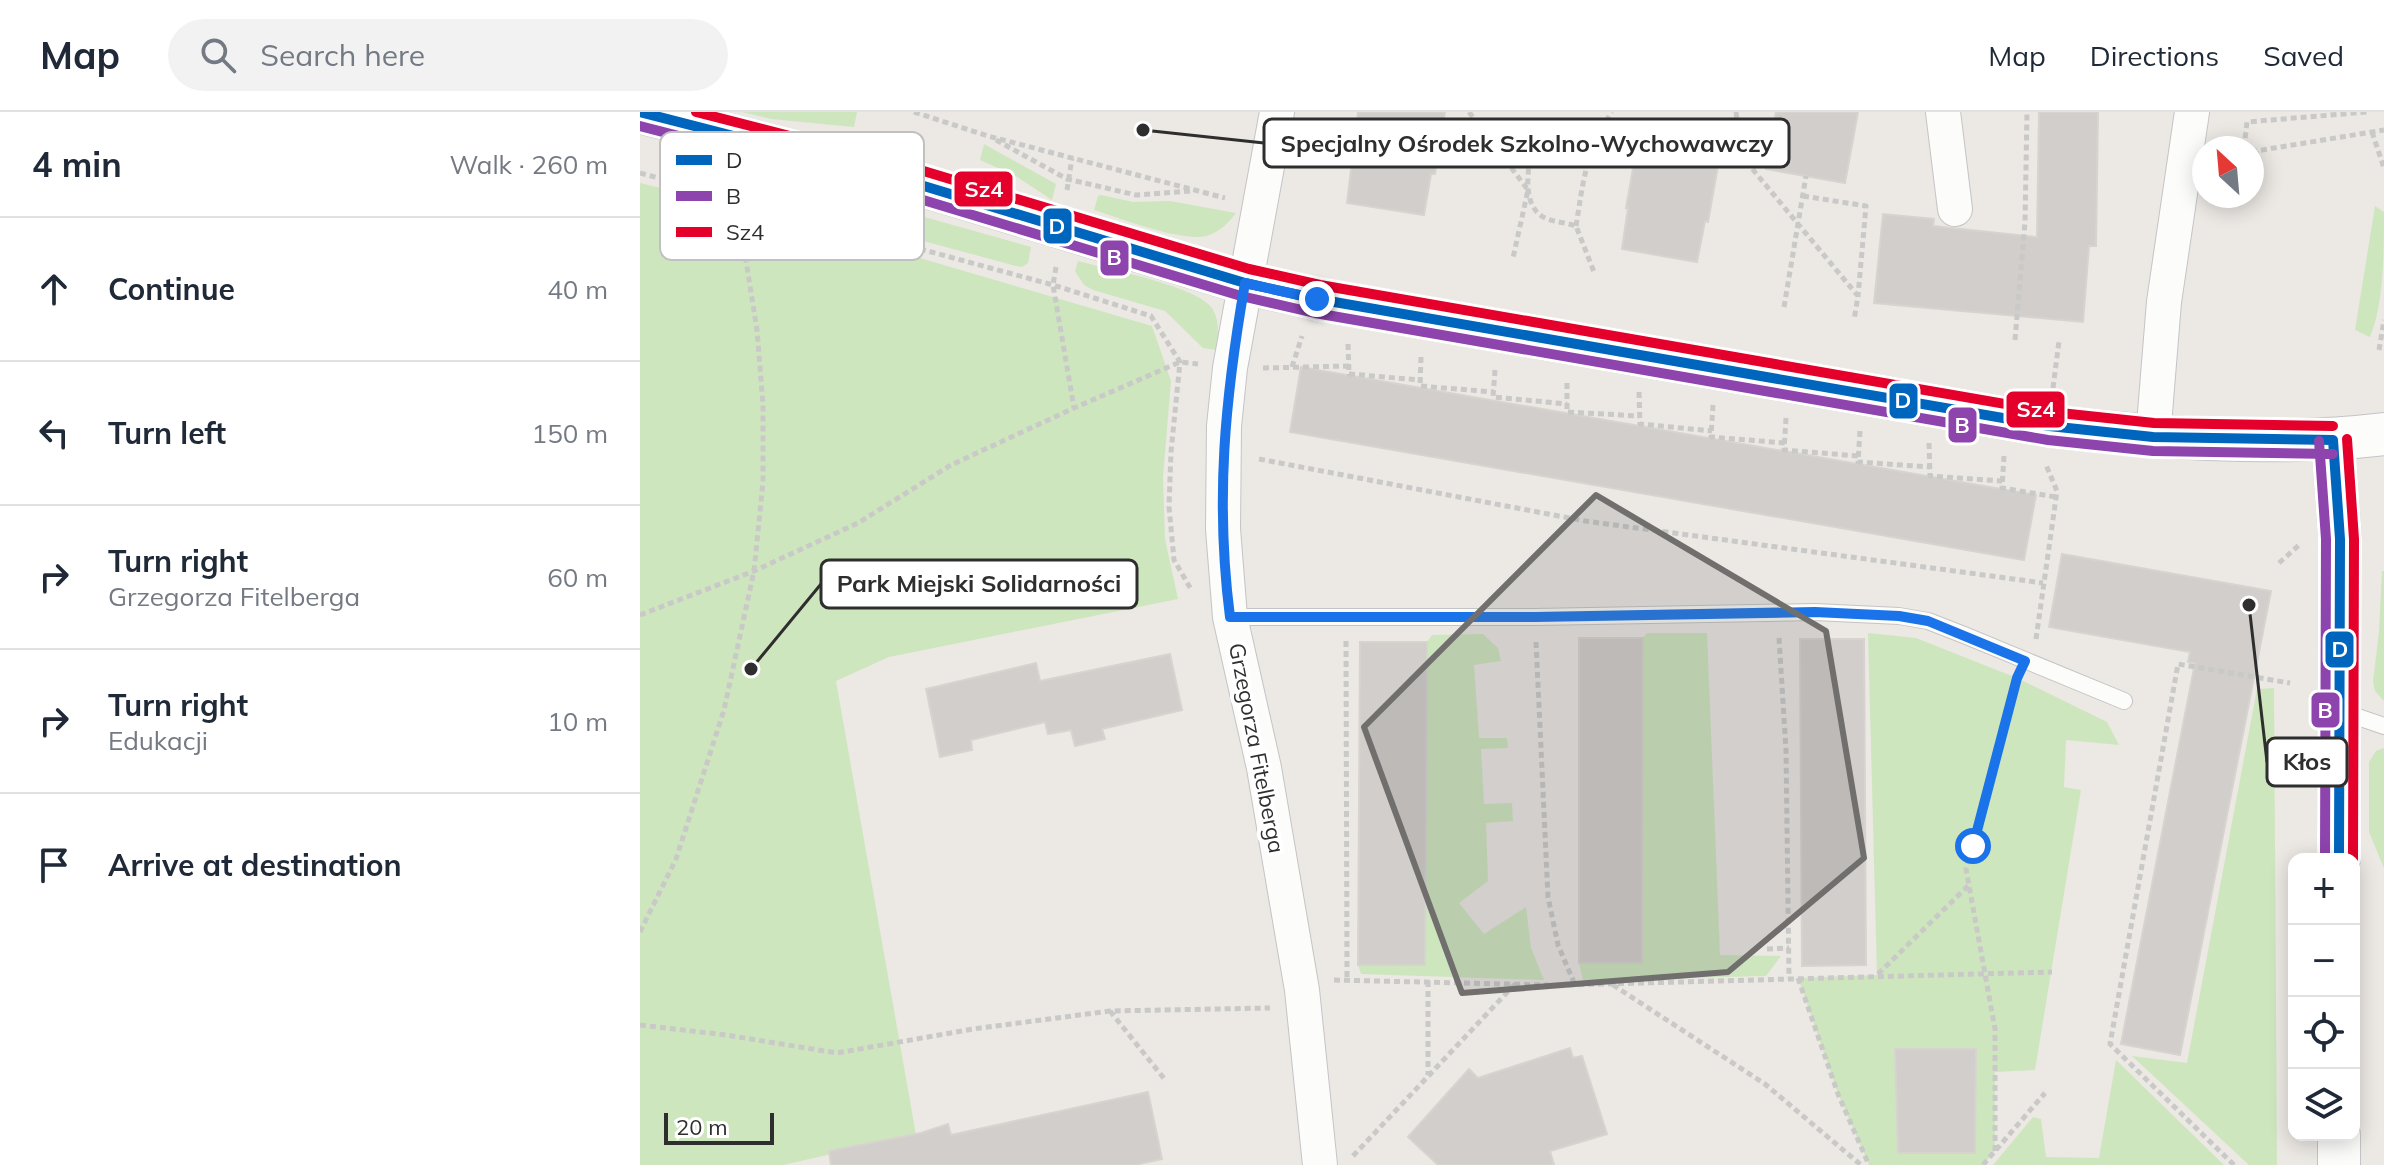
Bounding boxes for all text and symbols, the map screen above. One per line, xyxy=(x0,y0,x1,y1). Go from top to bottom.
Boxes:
search box xyxy=(168,19,728,91)
text: Map xyxy=(40,31,120,79)
icon: search xyxy=(196,33,240,77)
text: Search here xyxy=(260,36,425,74)
text: Map xyxy=(1988,38,2046,73)
text: Directions xyxy=(2090,38,2219,73)
text: Saved xyxy=(2263,38,2344,73)
callout: Specjalny Ośrodek Szkolno-Wychowawczy xyxy=(1264,119,1789,167)
text: Specjalny Ośrodek Szkolno-Wychowawczy xyxy=(1281,128,1774,158)
legend xyxy=(660,132,924,260)
north arrow xyxy=(2192,136,2264,208)
text: 4 min xyxy=(32,143,122,186)
text: D xyxy=(726,146,742,174)
text: Walk · 260 m xyxy=(449,148,608,181)
line badge: Sz4 xyxy=(953,170,1014,208)
text: Sz4 xyxy=(965,175,1003,203)
text: B xyxy=(726,182,741,210)
line badge: D xyxy=(1042,207,1073,245)
text: D xyxy=(1049,212,1065,240)
text: Sz4 xyxy=(726,218,764,246)
line badge: B xyxy=(1099,239,1130,277)
text: B xyxy=(1106,243,1122,271)
icon: ahead xyxy=(32,267,76,311)
text: Continue xyxy=(108,270,235,308)
text: 40 m xyxy=(547,273,608,306)
route end xyxy=(1299,281,1335,317)
line badge: D xyxy=(1888,382,1919,420)
text: D xyxy=(1895,386,1911,414)
line badge: Sz4 xyxy=(2005,390,2066,429)
text: Sz4 xyxy=(2017,395,2055,423)
line badge: B xyxy=(1947,406,1978,444)
icon: left xyxy=(32,411,76,455)
text: B xyxy=(1954,411,1970,439)
text: Turn left xyxy=(108,414,226,452)
text: 150 m xyxy=(532,417,608,450)
text: Turn right xyxy=(108,542,248,580)
icon: right xyxy=(32,555,76,599)
callout: Park Miejski Solidarności xyxy=(821,560,1137,608)
text: 60 m xyxy=(547,561,608,594)
text: Park Miejski Solidarności xyxy=(837,568,1121,598)
text: Grzegorza Fitelberga xyxy=(108,580,360,613)
line badge: D xyxy=(2324,630,2355,669)
text: D xyxy=(2332,635,2348,663)
street label: Grzegorza Fitelberga xyxy=(1223,641,1291,855)
text: Turn right xyxy=(108,686,248,724)
line badge: B xyxy=(2310,691,2341,729)
text: B xyxy=(2317,696,2333,724)
icon: right xyxy=(32,699,76,743)
text: 10 m xyxy=(547,705,608,738)
text: Edukacji xyxy=(108,724,208,757)
callout: Kłos xyxy=(2267,738,2347,786)
text: Kłos xyxy=(2283,746,2331,776)
route start xyxy=(1955,828,1991,864)
icon: arrive xyxy=(32,843,76,887)
text: Arrive at destination xyxy=(108,846,402,884)
map controls xyxy=(2288,853,2360,1141)
button: + xyxy=(2288,853,2360,925)
button: − xyxy=(2288,925,2360,997)
button: locate xyxy=(2288,997,2360,1069)
button: layers xyxy=(2288,1069,2360,1141)
scale bar xyxy=(664,1109,774,1145)
text: 20 m xyxy=(676,1113,727,1141)

